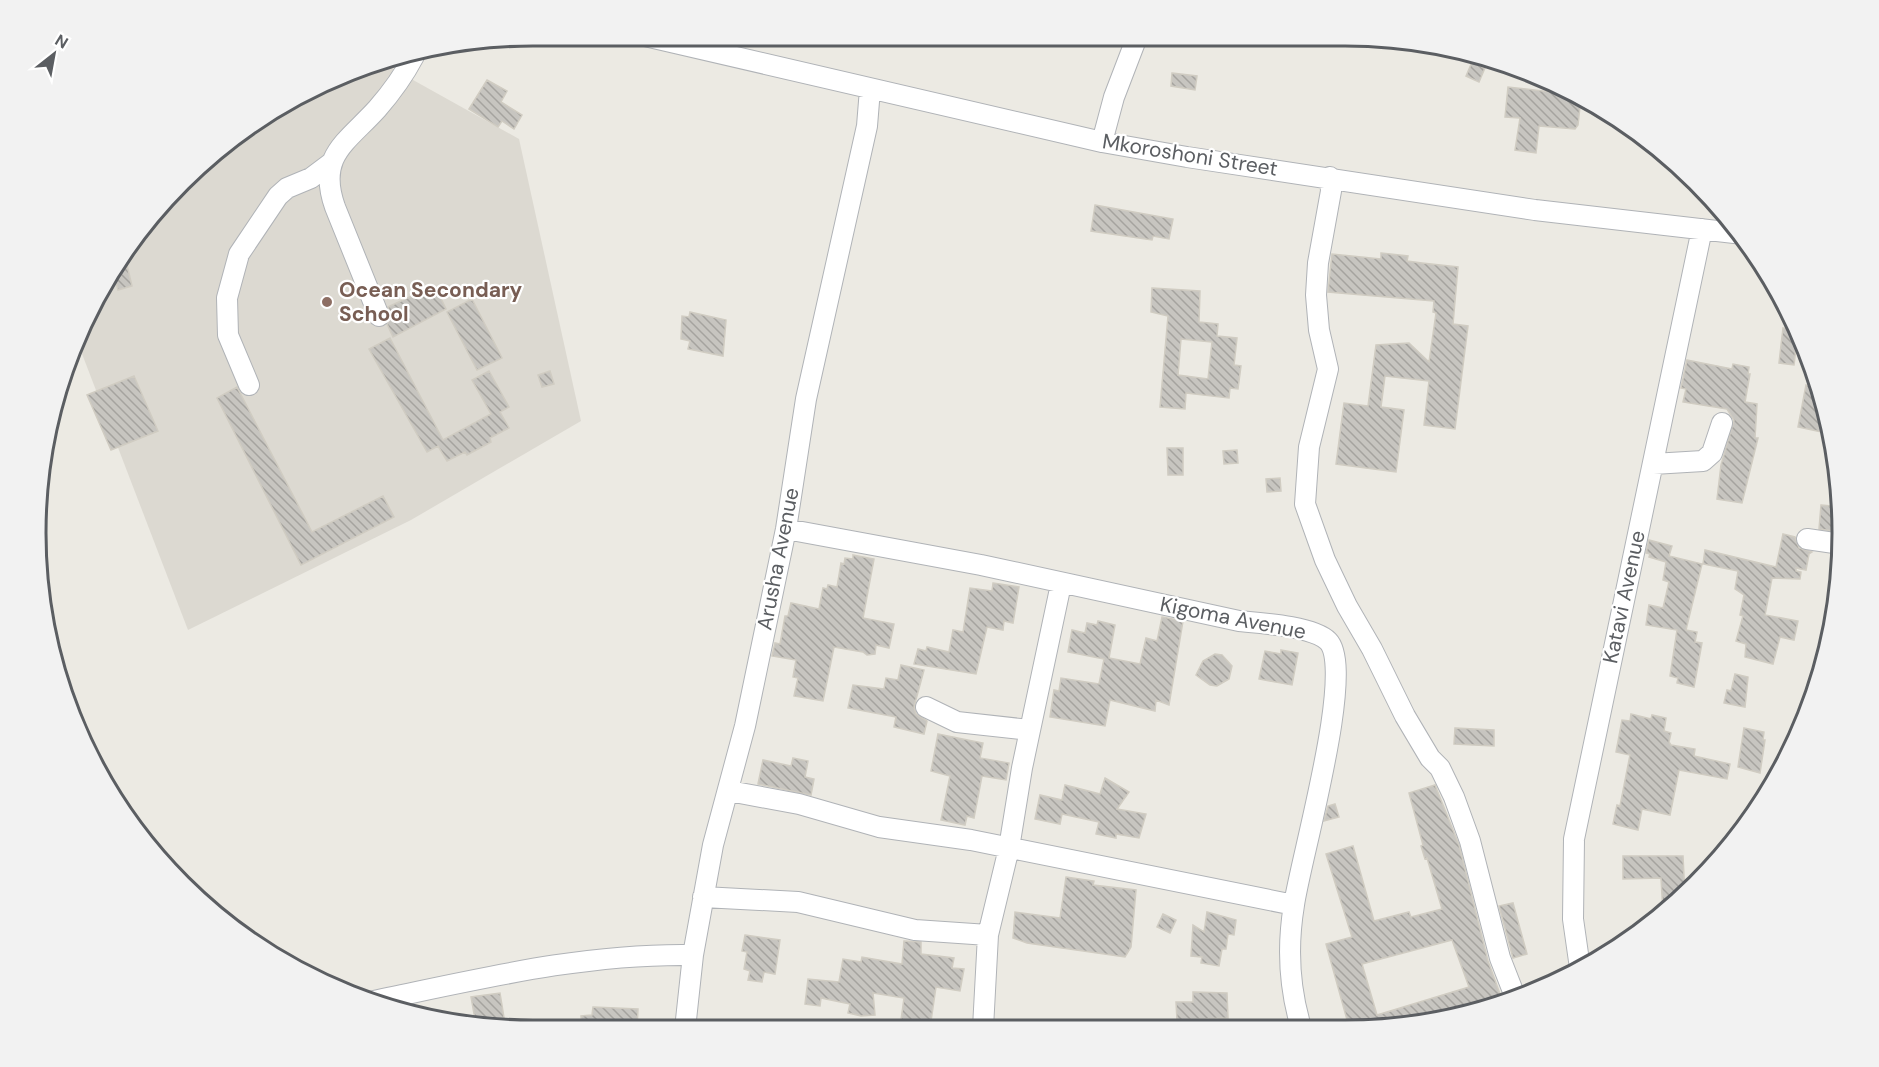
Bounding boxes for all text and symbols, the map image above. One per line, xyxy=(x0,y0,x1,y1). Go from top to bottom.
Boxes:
north arrow xyxy=(24,24,84,84)
text: N xyxy=(51,30,72,54)
street label: Mkoroshoni Street xyxy=(1100,127,1280,183)
place label: Ocean Secondary School xyxy=(339,276,523,328)
marker: Ocean Secondary School xyxy=(320,295,334,309)
street label: Arusha Avenue xyxy=(750,485,806,633)
street label: Katavi Avenue xyxy=(1596,528,1652,666)
street label: Kigoma Avenue xyxy=(1158,590,1308,646)

